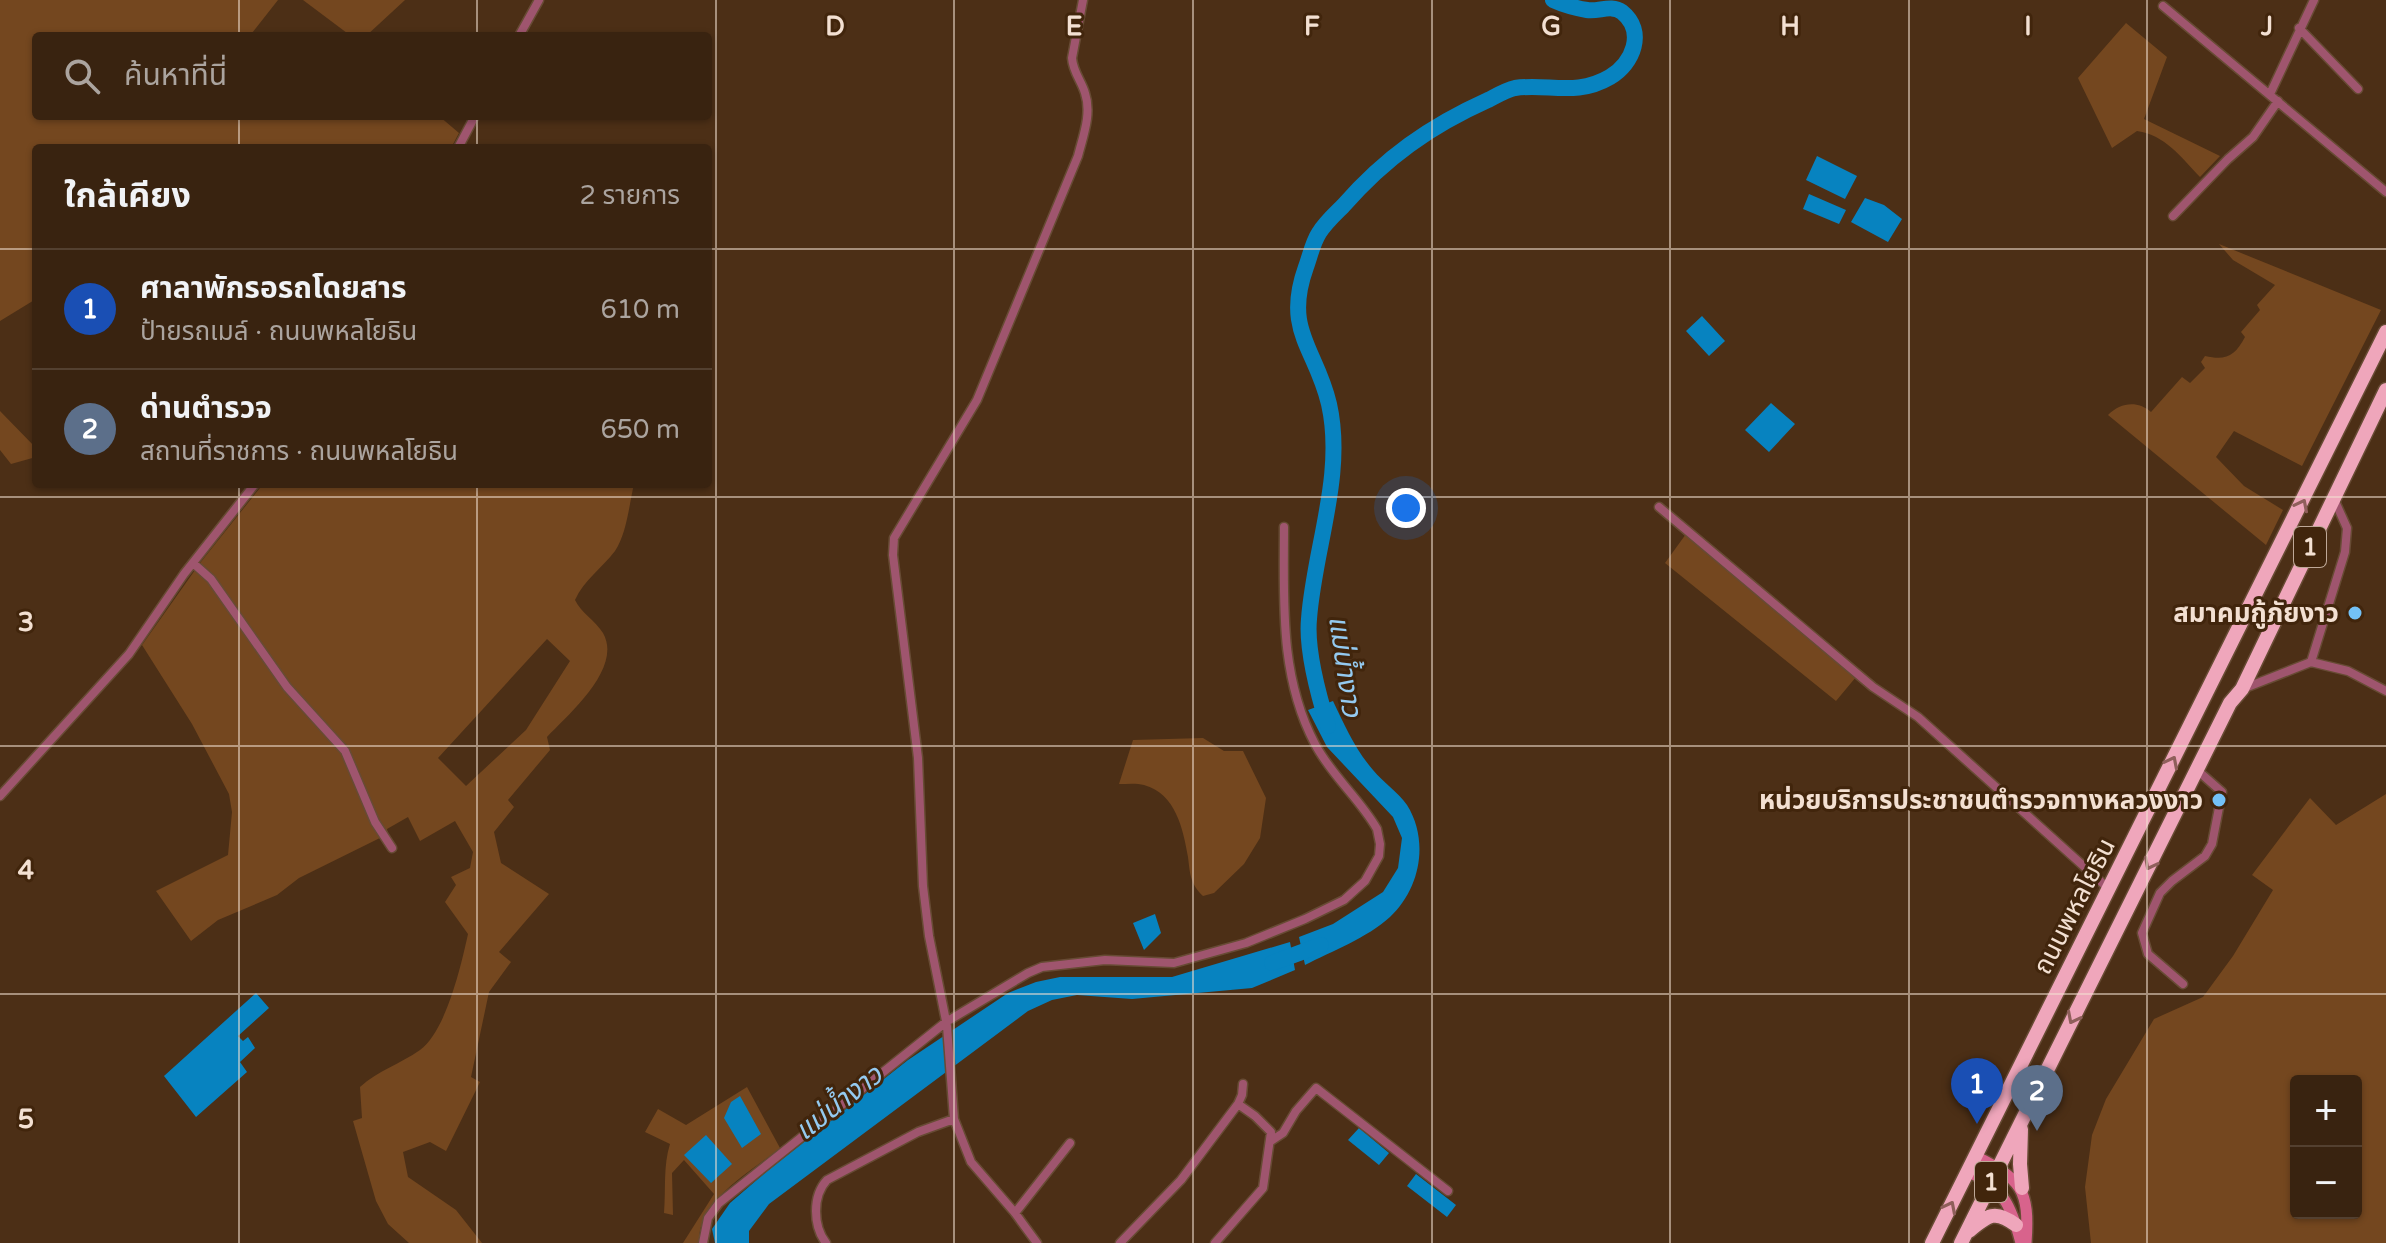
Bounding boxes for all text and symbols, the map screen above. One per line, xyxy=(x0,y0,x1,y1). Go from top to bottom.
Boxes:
text: D xyxy=(825,11,845,42)
text: E xyxy=(1066,11,1082,42)
text: F xyxy=(1304,11,1320,42)
text: G xyxy=(1541,11,1561,42)
text: H xyxy=(1780,11,1800,42)
text: I xyxy=(2024,11,2032,42)
text: J xyxy=(2260,11,2273,42)
search box xyxy=(32,32,712,120)
icon: search xyxy=(60,54,104,98)
text: ค้นหาที่นี่ xyxy=(124,57,227,94)
text: ใกล้เคียง xyxy=(64,176,191,217)
text: 2 รายการ xyxy=(579,180,680,211)
text: ศาลาพักรอรถโดยสาร xyxy=(140,270,407,307)
text: 1 xyxy=(82,294,98,325)
text: 610 m xyxy=(600,294,680,325)
text: ป้ายรถเมล์ · ถนนพหลโยธิน xyxy=(140,316,417,347)
text: ด่านตำรวจ xyxy=(140,390,272,427)
text: 2 xyxy=(82,414,98,445)
text: 650 m xyxy=(600,414,680,445)
text: สถานที่ราชการ · ถนนพหลโยธิน xyxy=(140,436,458,467)
your location xyxy=(1386,488,1426,528)
one-way arrow xyxy=(2292,498,2307,513)
road number: 1 xyxy=(2294,527,2326,567)
place label: สมาคมกู้ภัยงาว xyxy=(2173,598,2339,629)
marker: สมาคมกู้ภัยงาว xyxy=(2346,604,2364,622)
text: 3 xyxy=(18,607,34,638)
water label: แม่น้ำงาว xyxy=(1321,613,1372,720)
one-way arrow xyxy=(2163,756,2178,771)
place label: หน่วยบริการประชาชนตำรวจทางหลวงงาว xyxy=(1759,785,2203,816)
marker: หน่วยบริการประชาชนตำรวจทางหลวงงาว xyxy=(2210,791,2228,809)
street label: ถนนพหลโยธิน xyxy=(2027,833,2122,979)
text: 4 xyxy=(18,855,34,886)
one-way arrow xyxy=(2144,855,2160,870)
one-way arrow xyxy=(2067,1010,2083,1025)
water label: แม่น้ำงาว xyxy=(786,1055,890,1148)
pin: 1 xyxy=(1951,1058,2003,1124)
pin: 2 xyxy=(2011,1065,2063,1131)
map controls xyxy=(2290,1075,2362,1219)
button: + xyxy=(2290,1075,2362,1147)
text: 5 xyxy=(18,1104,34,1135)
button: − xyxy=(2290,1147,2362,1219)
road number: 1 xyxy=(1975,1162,2007,1202)
one-way arrow xyxy=(1940,1201,1956,1215)

